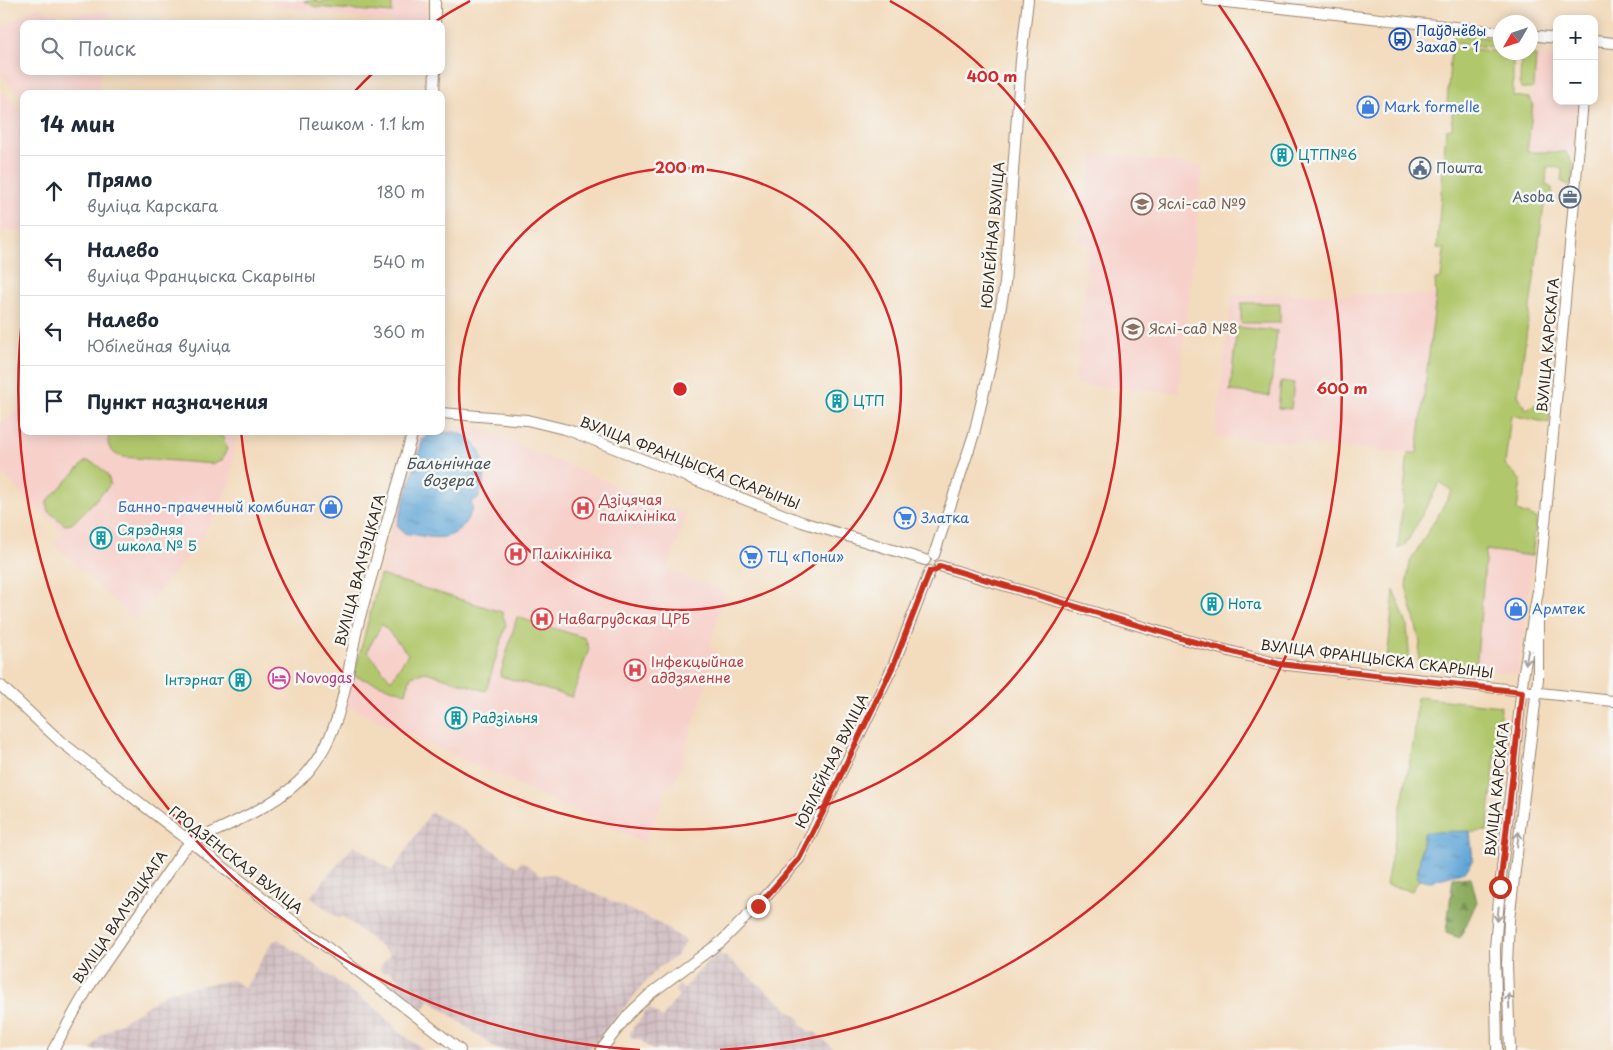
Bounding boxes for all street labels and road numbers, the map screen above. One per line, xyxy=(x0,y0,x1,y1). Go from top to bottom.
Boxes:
street label: ЮБІЛЕЙНАЯ ВУЛІЦА xyxy=(976,160,1009,309)
street label: ВУЛІЦА КАРСКАГА xyxy=(1531,276,1564,413)
street label: ВУЛІЦА ФРАНЦЫСКА СКАРЫНЫ xyxy=(577,411,803,514)
street label: ВУЛІЦА ВАЛЧЭЦКАГА xyxy=(329,491,390,648)
street label: ВУЛІЦА ФРАНЦЫСКА СКАРЫНЫ xyxy=(1259,634,1495,683)
street label: ЮБІЛЕЙНАЯ ВУЛІЦА xyxy=(790,690,873,832)
street label: ВУЛІЦА КАРСКАГА xyxy=(1479,720,1514,857)
street label: ГРОДЗЕНСКАЯ ВУЛІЦА xyxy=(165,801,308,919)
street label: ВУЛІЦА ВАЛЧЭЦКАГА xyxy=(67,846,172,988)

